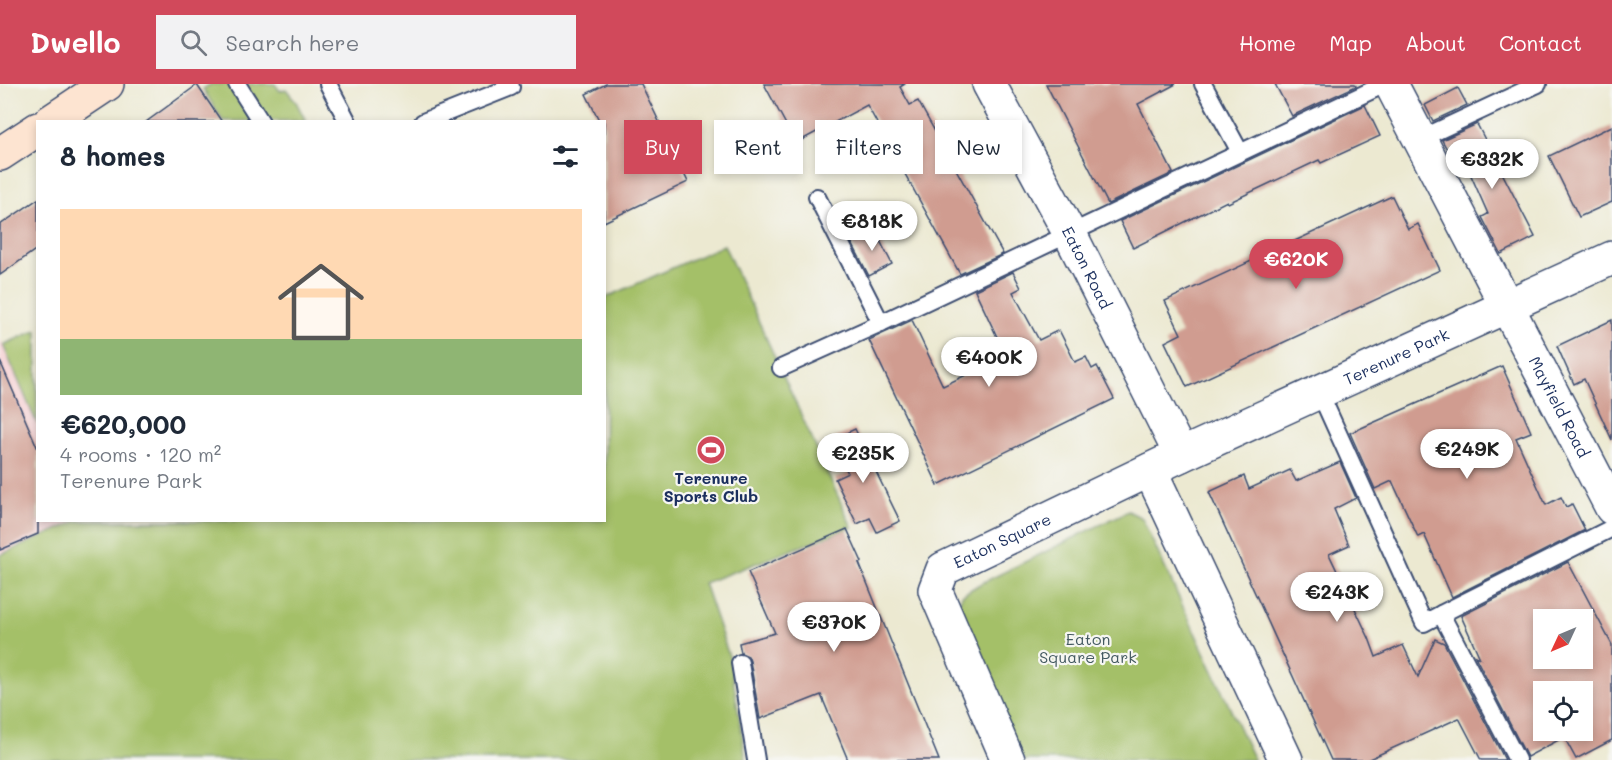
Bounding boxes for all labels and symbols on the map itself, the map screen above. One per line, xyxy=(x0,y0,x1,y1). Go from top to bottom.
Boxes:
pin: €332K xyxy=(1450,139,1534,190)
pin: €818K xyxy=(830,201,914,252)
street label: Eaton Road xyxy=(1058,222,1117,312)
pin: €620K xyxy=(1254,239,1338,290)
street label: Terenure Park xyxy=(1340,323,1452,389)
pin: €400K xyxy=(947,337,1031,388)
street label: Mayfield Road xyxy=(1525,352,1595,461)
pin: €249K xyxy=(1425,429,1509,480)
pin: €235K xyxy=(821,433,905,484)
sports icon: Terenure Sports Club xyxy=(695,434,727,466)
place label: Terenure Sports Club xyxy=(664,467,758,506)
street label: Eaton Square xyxy=(950,508,1054,573)
pin: €243K xyxy=(1295,572,1379,623)
pin: €370K xyxy=(792,602,876,653)
north arrow xyxy=(1533,609,1593,669)
park label: Eaton Square Park xyxy=(1039,628,1137,667)

